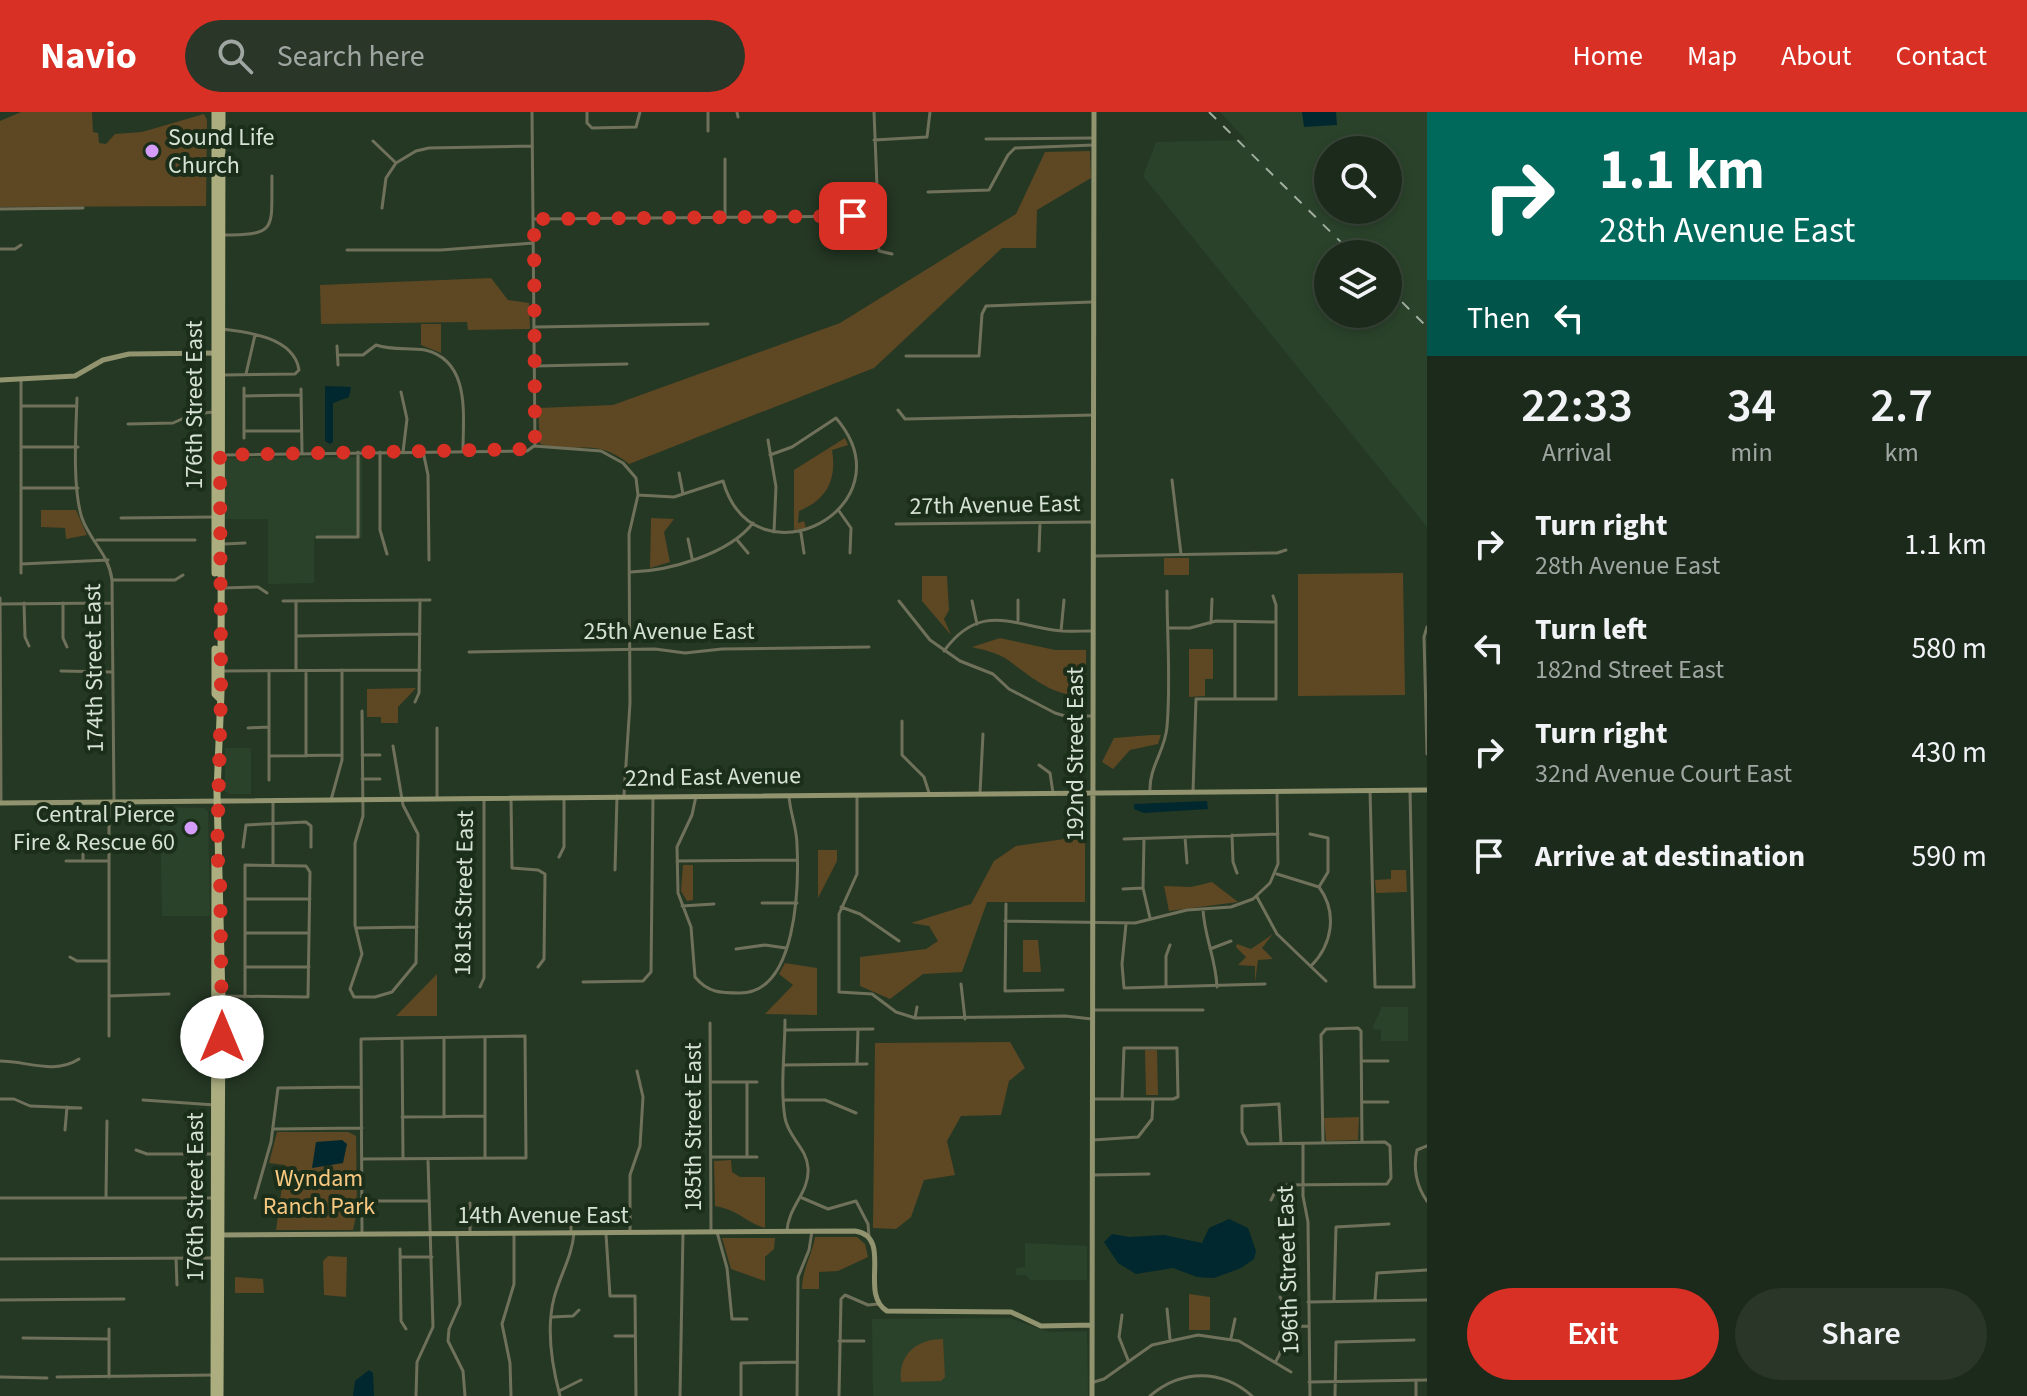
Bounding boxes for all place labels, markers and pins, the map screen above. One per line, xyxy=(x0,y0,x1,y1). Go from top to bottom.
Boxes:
place label: Sound Life Church xyxy=(168,120,274,183)
marker: Sound Life Church xyxy=(143,142,161,160)
pin xyxy=(819,182,887,250)
place label: Central Pierce Fire & Rescue 60 xyxy=(13,797,175,860)
marker: Central Pierce Fire & Rescue 60 xyxy=(182,819,200,837)

